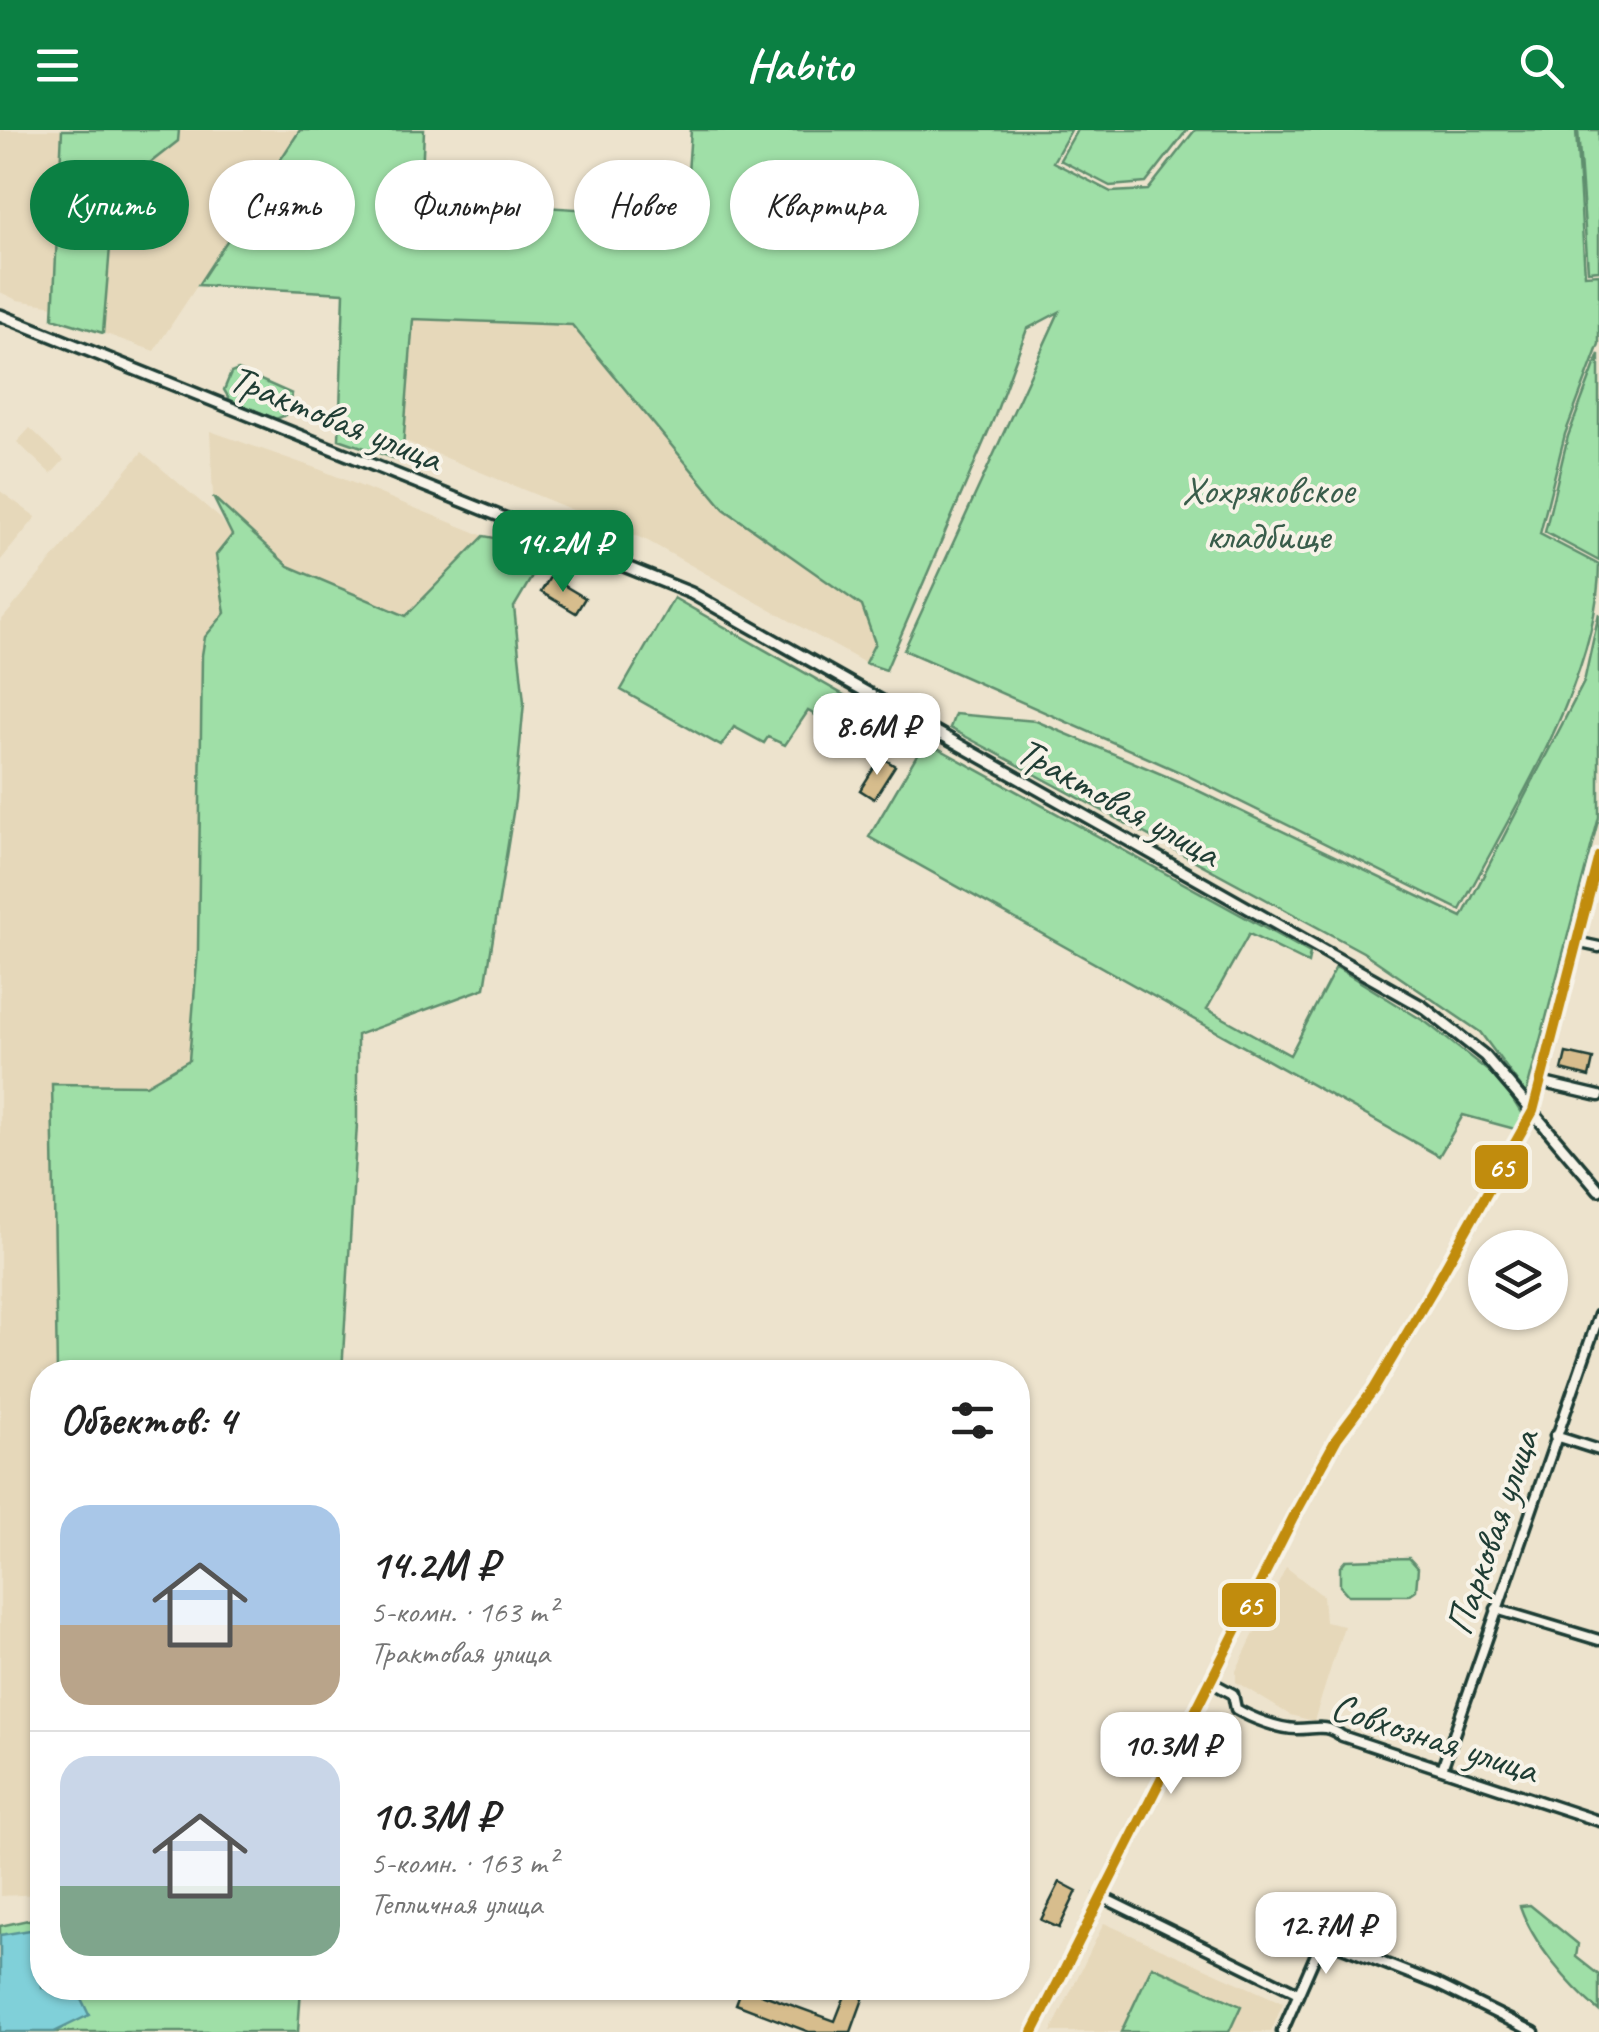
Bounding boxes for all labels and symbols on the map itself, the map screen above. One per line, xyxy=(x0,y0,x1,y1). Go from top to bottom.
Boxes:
street label: Трактовая улица xyxy=(222,353,452,484)
park label: Хохряковское кладбище xyxy=(1182,465,1357,561)
pin: 14.2M ₽ xyxy=(471,510,655,595)
pin: 8.6M ₽ xyxy=(796,693,958,778)
street label: Трактовая улица xyxy=(1008,726,1231,879)
line badge: 65 xyxy=(1473,1143,1530,1191)
text: 65 xyxy=(1488,1150,1517,1185)
street label: Парковая улица xyxy=(1434,1421,1551,1641)
line badge: 65 xyxy=(1220,1581,1278,1629)
text: 65 xyxy=(1236,1588,1265,1623)
street label: Совхозная улица xyxy=(1325,1681,1547,1796)
pin: 10.3M ₽ xyxy=(1079,1712,1263,1797)
pin: 12.7M ₽ xyxy=(1234,1892,1418,1977)

